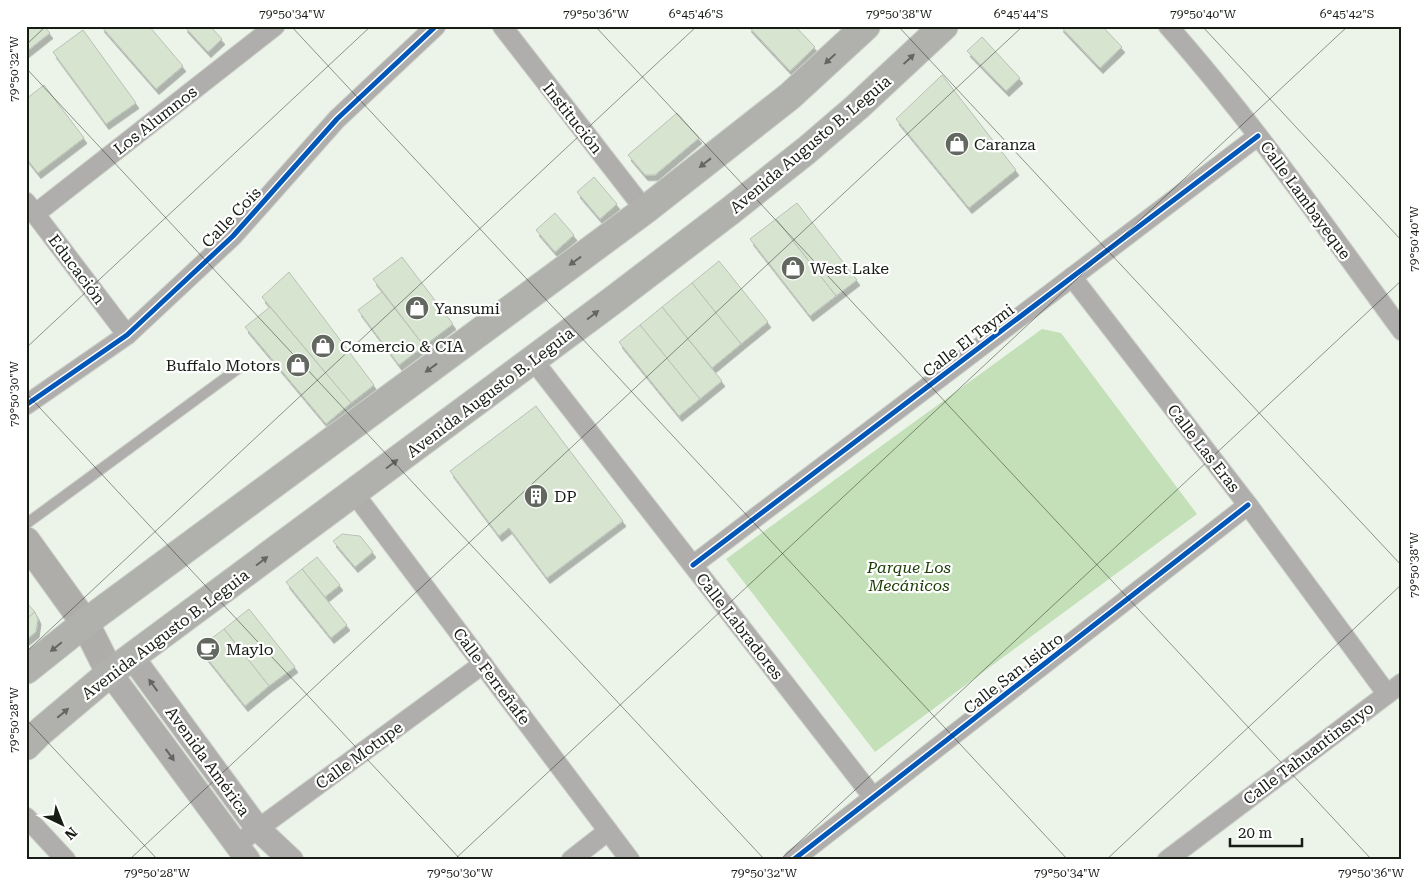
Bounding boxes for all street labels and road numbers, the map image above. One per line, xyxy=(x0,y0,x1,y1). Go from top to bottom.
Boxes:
street label: Avenida Augusto B. Leguia xyxy=(726,71,895,217)
street label: Institución xyxy=(539,79,606,158)
street label: Los Alumnos xyxy=(110,82,201,159)
street label: Calle Lambayeque xyxy=(1256,138,1355,263)
street label: Calle Cois xyxy=(198,183,265,252)
street label: Educación xyxy=(44,231,109,308)
street label: Calle El Taymi xyxy=(919,300,1018,381)
street label: Avenida Augusto B. Leguia xyxy=(403,323,578,461)
street label: Calle Las Eras xyxy=(1163,401,1244,496)
street label: Avenida Augusto B. Leguia xyxy=(78,565,253,703)
street label: Calle Labradores xyxy=(692,569,787,684)
street label: Calle Ferreñafe xyxy=(449,624,534,729)
street label: Calle San Isidro xyxy=(960,629,1067,718)
street label: Calle Tahuantinsuyo xyxy=(1239,698,1377,809)
street label: Avenida América xyxy=(161,703,254,820)
street label: Calle Motupe xyxy=(312,717,407,793)

